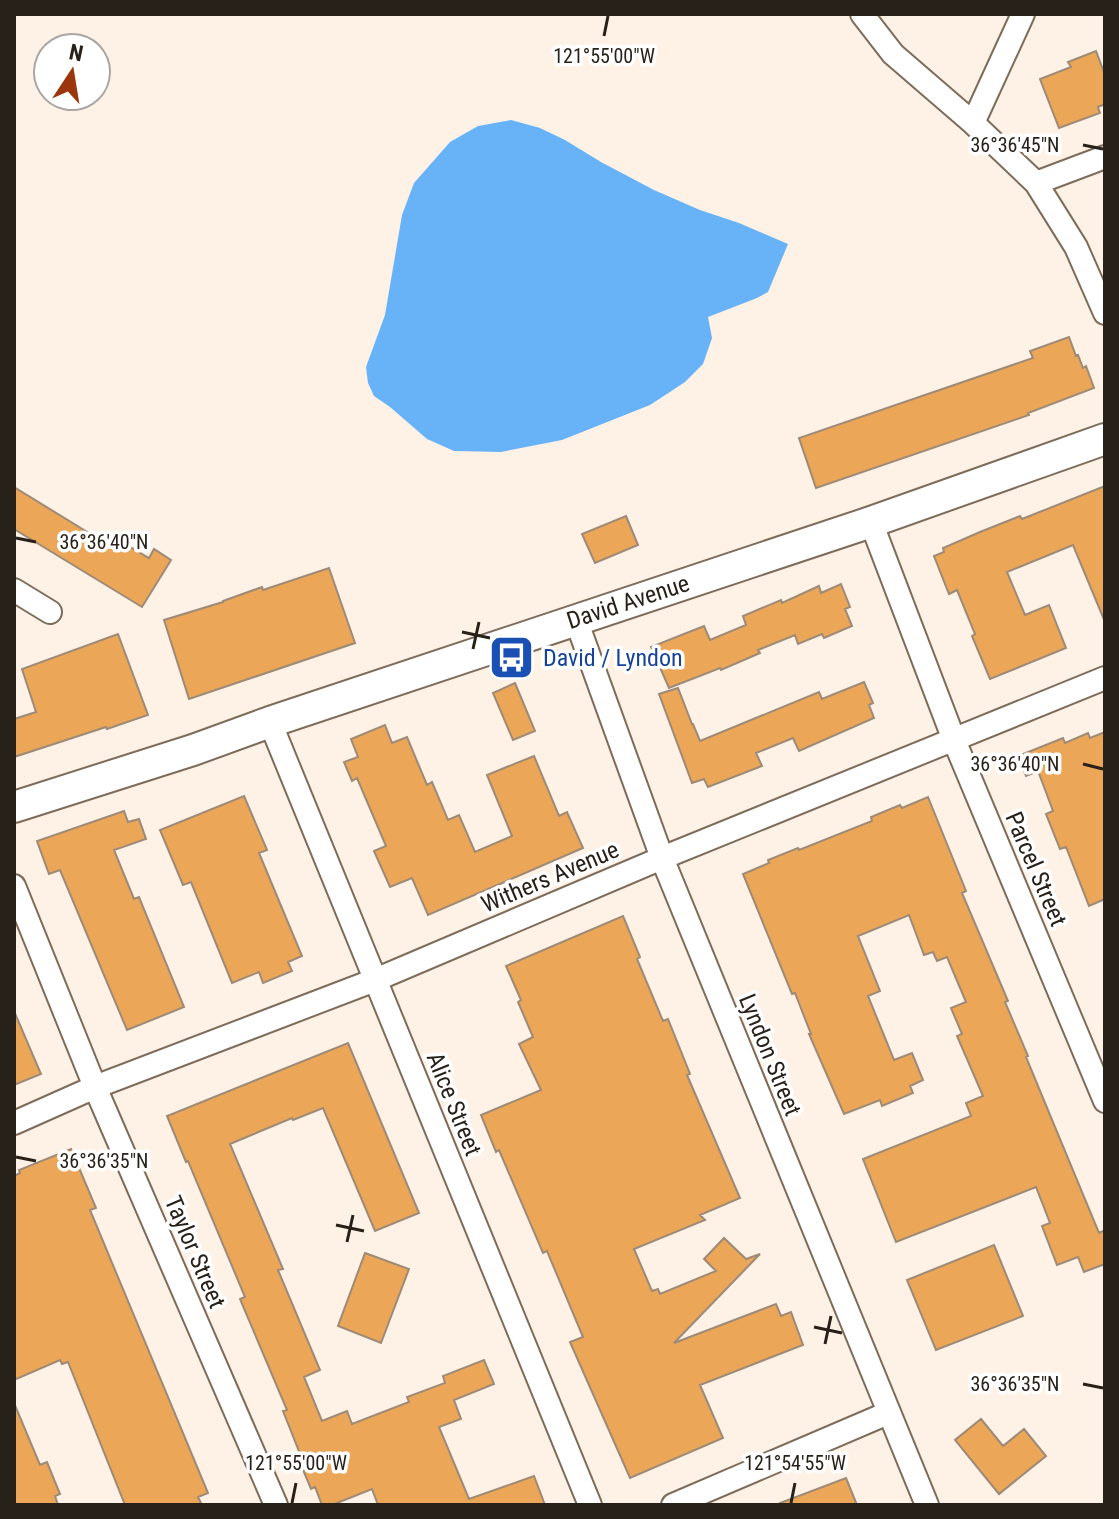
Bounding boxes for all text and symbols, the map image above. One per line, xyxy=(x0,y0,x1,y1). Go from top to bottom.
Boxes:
north arrow xyxy=(32,32,112,112)
text: N xyxy=(67,39,85,67)
text: 121°55'00"W xyxy=(553,44,655,68)
text: 36°36'45"N xyxy=(970,133,1060,157)
text: 36°36'40"N xyxy=(59,530,149,554)
street label: David Avenue xyxy=(563,569,693,635)
bus stop icon: David / Lyndon xyxy=(488,634,536,682)
place label: David / Lyndon xyxy=(543,644,683,672)
text: 36°36'40"N xyxy=(970,752,1060,776)
street label: Parcel Street xyxy=(999,808,1073,930)
street label: Withers Avenue xyxy=(477,835,623,919)
street label: Lyndon Street xyxy=(733,990,807,1120)
street label: Alice Street xyxy=(421,1048,487,1160)
text: 36°36'35"N xyxy=(59,1149,149,1173)
street label: Taylor Street xyxy=(159,1192,231,1312)
text: 36°36'35"N xyxy=(970,1372,1060,1396)
text: 121°55'00"W xyxy=(245,1451,347,1475)
text: 121°54'55"W xyxy=(744,1451,846,1475)

